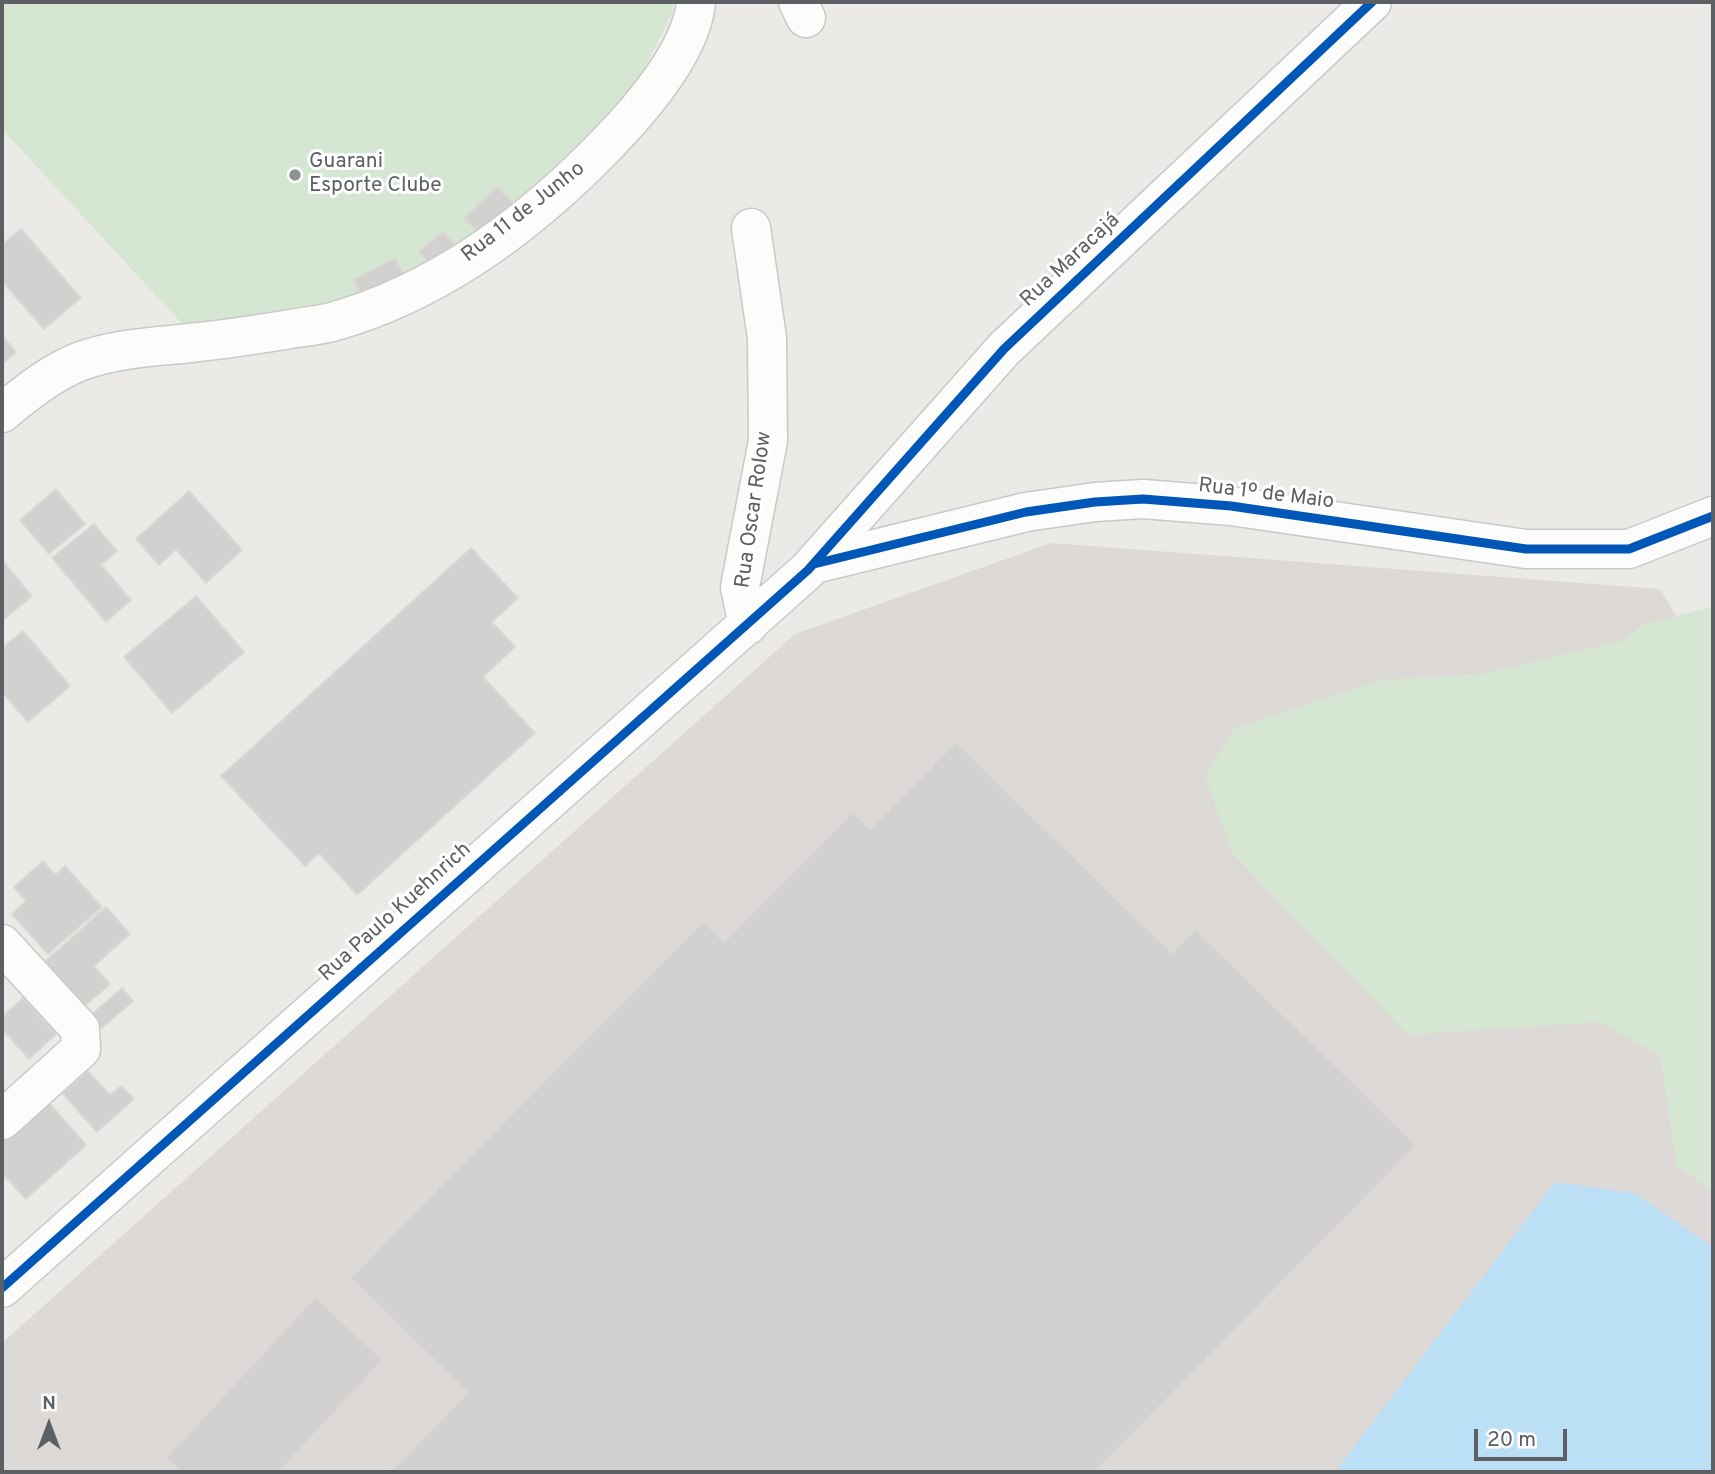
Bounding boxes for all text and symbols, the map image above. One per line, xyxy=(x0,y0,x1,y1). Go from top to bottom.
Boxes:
place label: Guarani Esporte Clube xyxy=(309,150,442,200)
street label: Rua 11 de Junho xyxy=(457,157,591,269)
marker: Guarani Esporte Clube xyxy=(287,167,303,183)
street label: Rua Maracajá xyxy=(1016,209,1126,313)
street label: Rua Oscar Rolow xyxy=(732,430,778,590)
street label: Rua 1º de Maio xyxy=(1197,474,1335,516)
street label: Rua Paulo Kuehnrich xyxy=(315,838,477,988)
north arrow xyxy=(14,1390,84,1460)
text: N xyxy=(42,1392,56,1416)
scale bar xyxy=(1477,1414,1570,1458)
text: 20 m xyxy=(1487,1427,1536,1454)

